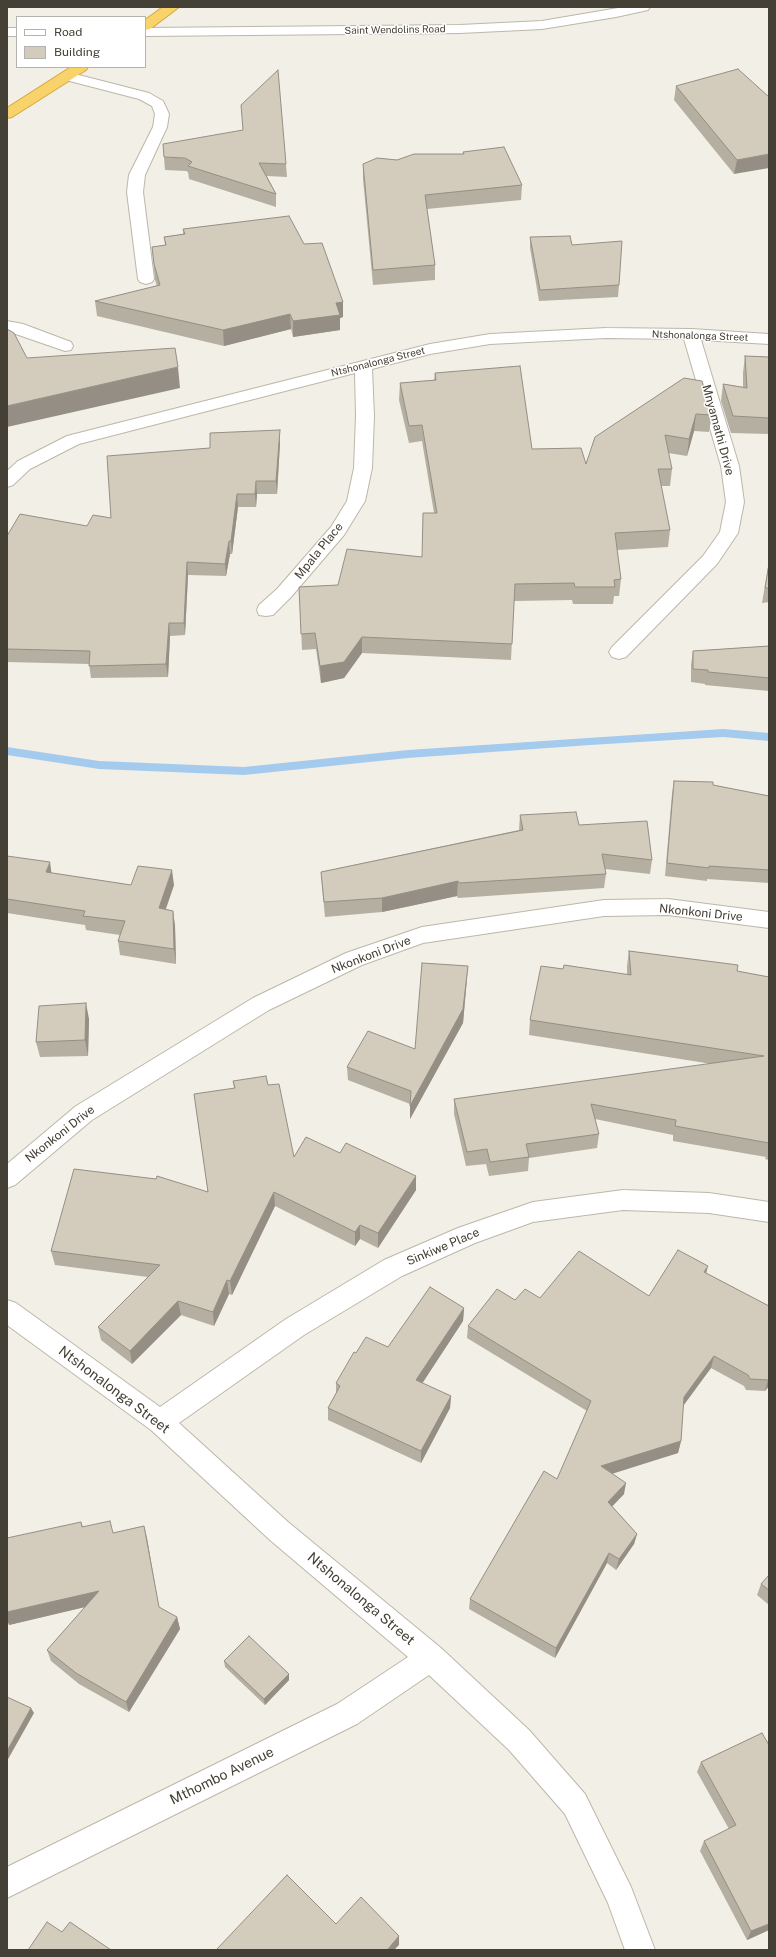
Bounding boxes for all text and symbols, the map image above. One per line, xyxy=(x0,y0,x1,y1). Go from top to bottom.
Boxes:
legend xyxy=(16,16,146,68)
street label: Saint Wendolins Road xyxy=(344,23,446,37)
text: Road xyxy=(54,25,82,39)
text: Building xyxy=(54,45,100,59)
street label: Ntshonalonga Street xyxy=(652,328,748,344)
street label: Ntshonalonga Street xyxy=(330,344,426,380)
street label: Mnyamathi Drive xyxy=(699,383,737,477)
street label: Mpala Place xyxy=(292,520,346,582)
street label: Nkonkoni Drive xyxy=(658,901,744,925)
street label: Nkonkoni Drive xyxy=(329,933,413,977)
street label: Nkonkoni Drive xyxy=(22,1102,98,1166)
street label: Sinkiwe Place xyxy=(404,1225,482,1269)
street label: Ntshonalonga Street xyxy=(55,1343,173,1437)
street label: Ntshonalonga Street xyxy=(304,1549,418,1649)
street label: Mthombo Avenue xyxy=(167,1744,277,1808)

